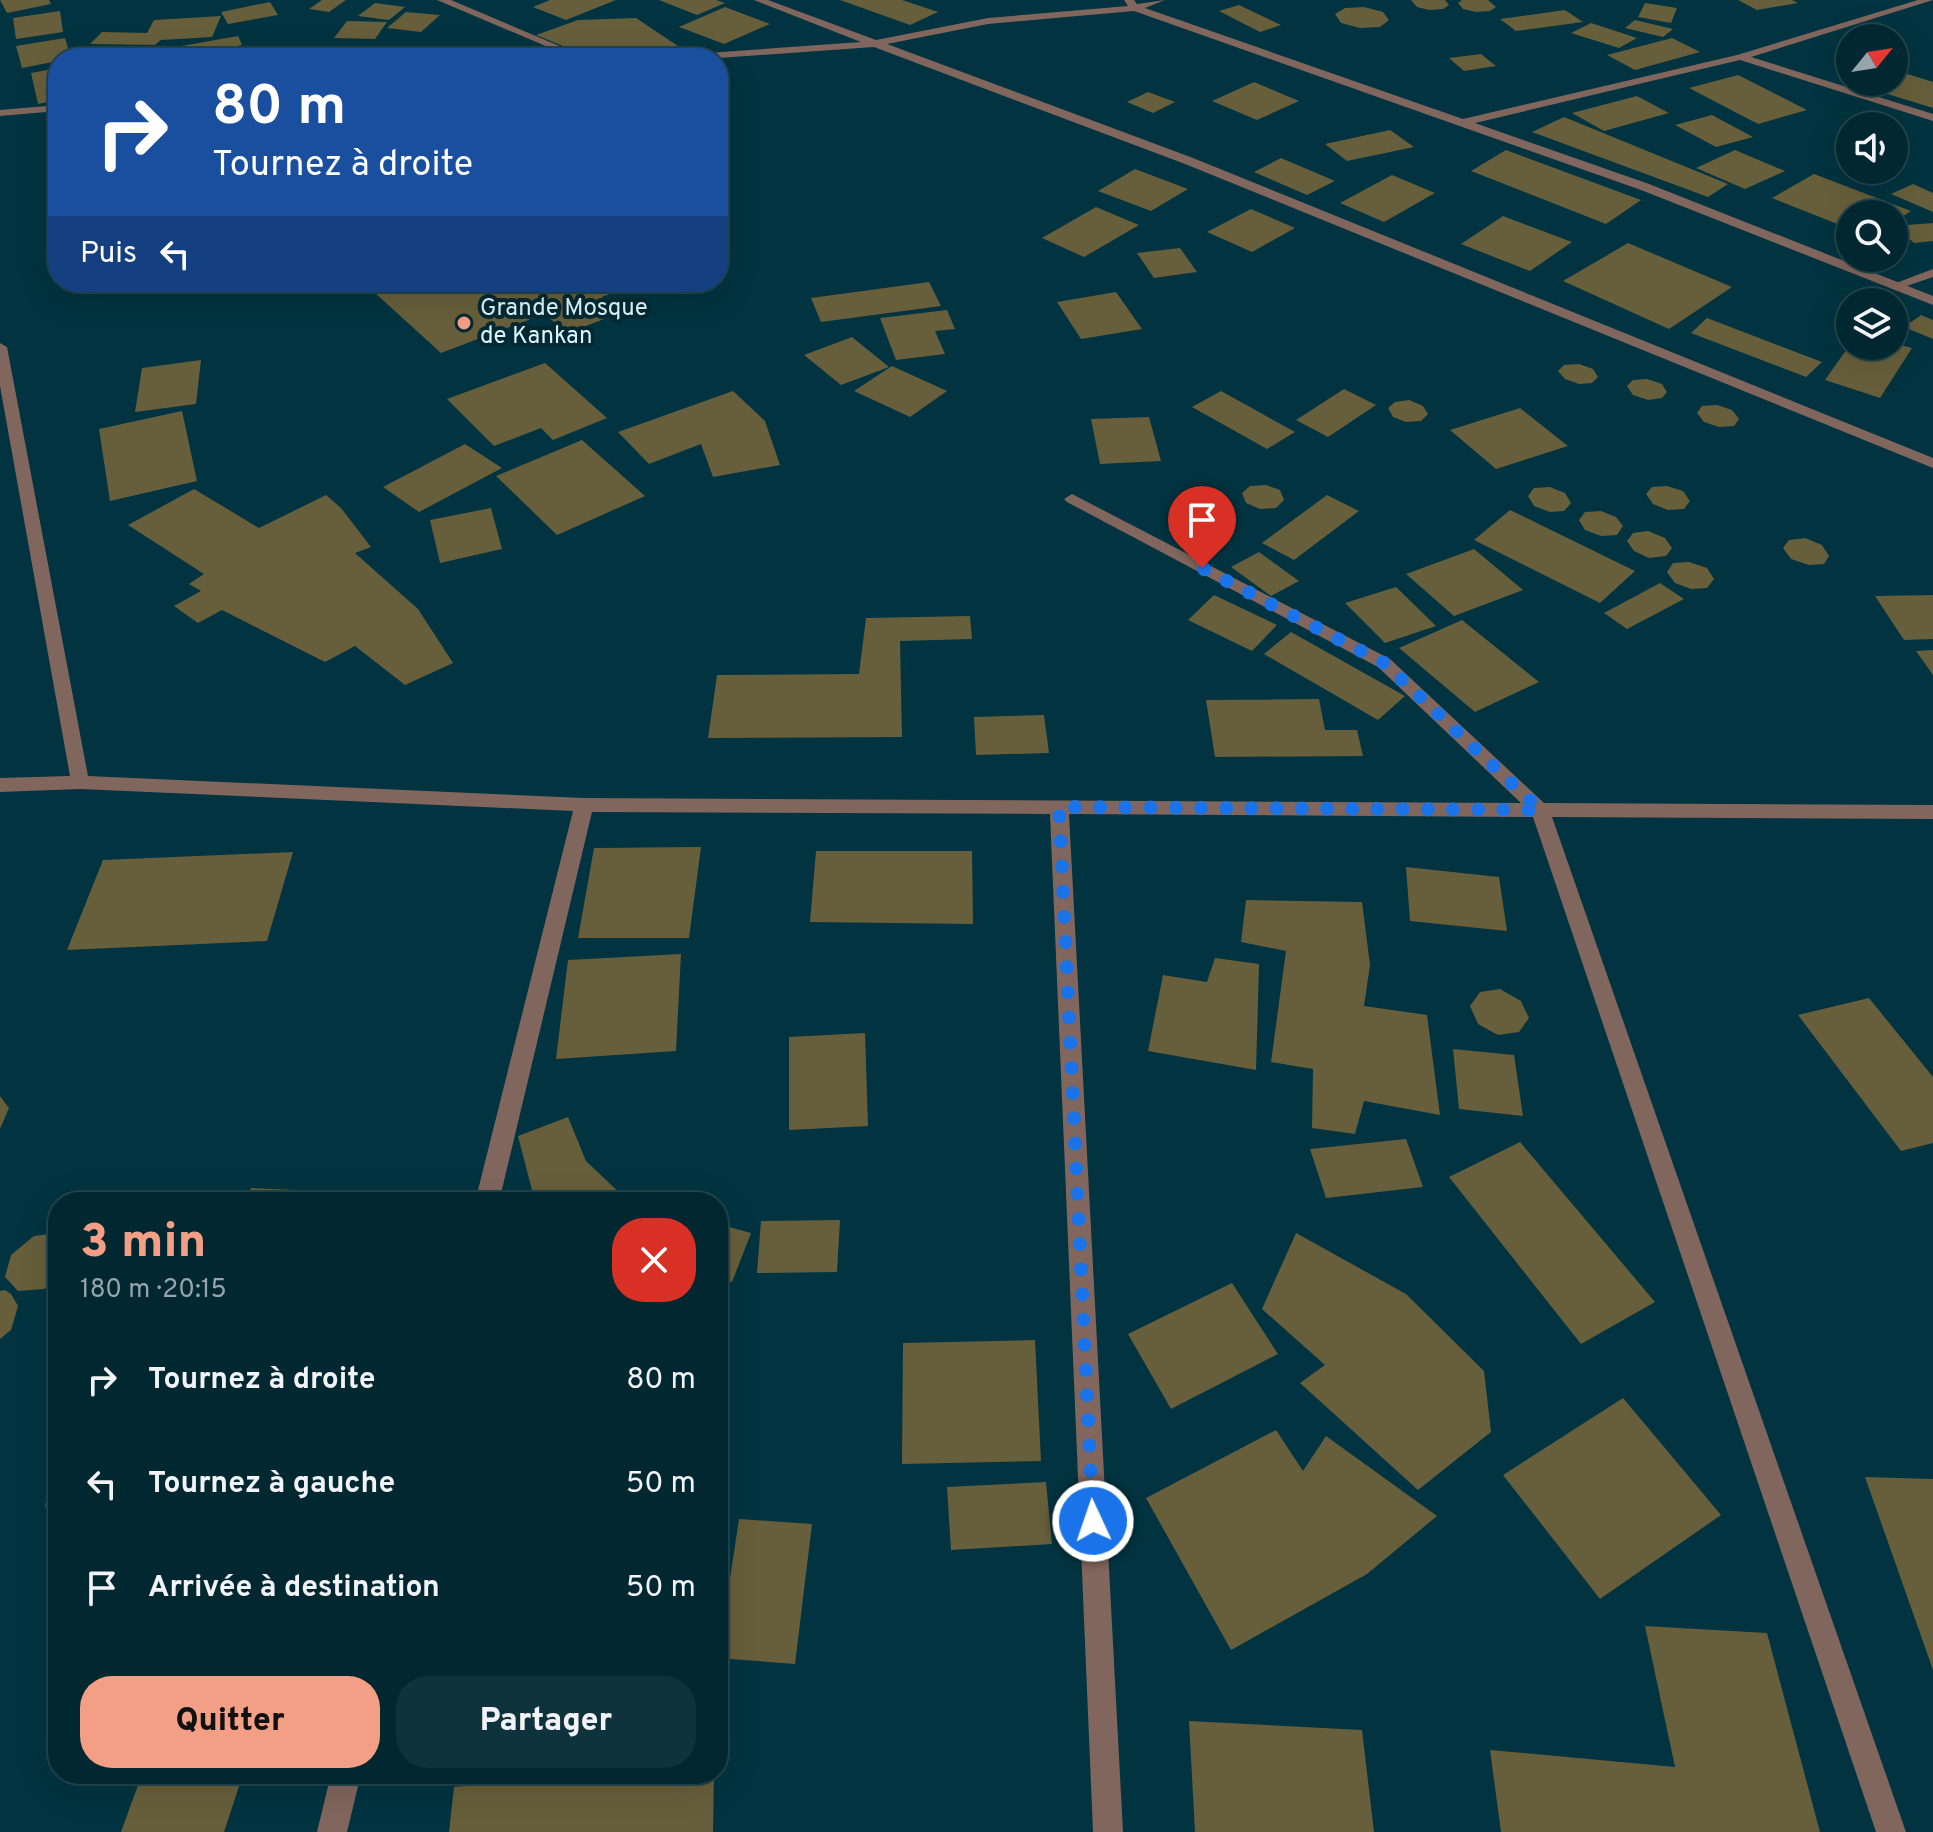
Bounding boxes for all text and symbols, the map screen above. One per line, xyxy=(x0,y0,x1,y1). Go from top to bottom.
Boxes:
north arrow xyxy=(1836,24,1908,96)
map controls xyxy=(1836,24,1908,360)
text: 80 m xyxy=(212,74,346,144)
icon: right xyxy=(80,80,184,184)
button: sound xyxy=(1836,112,1908,184)
text: Tournez à droite xyxy=(212,143,473,189)
button: search xyxy=(1836,200,1908,272)
icon: left xyxy=(153,232,197,276)
text: Puis xyxy=(80,236,137,273)
button: layers xyxy=(1836,288,1908,360)
place label: Grande Mosque de Kankan xyxy=(480,294,648,352)
marker: Grande Mosque de Kankan xyxy=(455,314,473,332)
pin xyxy=(1168,486,1236,568)
icon: arrive xyxy=(1180,498,1224,542)
text: 3 min xyxy=(80,1214,206,1274)
button: close xyxy=(612,1218,696,1302)
text: 180 m · 20:15 xyxy=(80,1274,227,1307)
icon: right xyxy=(80,1358,124,1402)
text: Tournez à droite xyxy=(148,1362,376,1399)
text: 80 m xyxy=(626,1362,696,1399)
icon: left xyxy=(80,1462,124,1506)
text: Tournez à gauche xyxy=(148,1466,395,1503)
text: 50 m xyxy=(626,1466,696,1503)
position arrow xyxy=(1051,1479,1135,1563)
icon: arrive xyxy=(80,1566,124,1610)
text: Arrivée à destination xyxy=(148,1570,440,1607)
text: 50 m xyxy=(626,1570,696,1607)
button: Quitter xyxy=(80,1676,380,1768)
button: Partager xyxy=(396,1676,696,1768)

